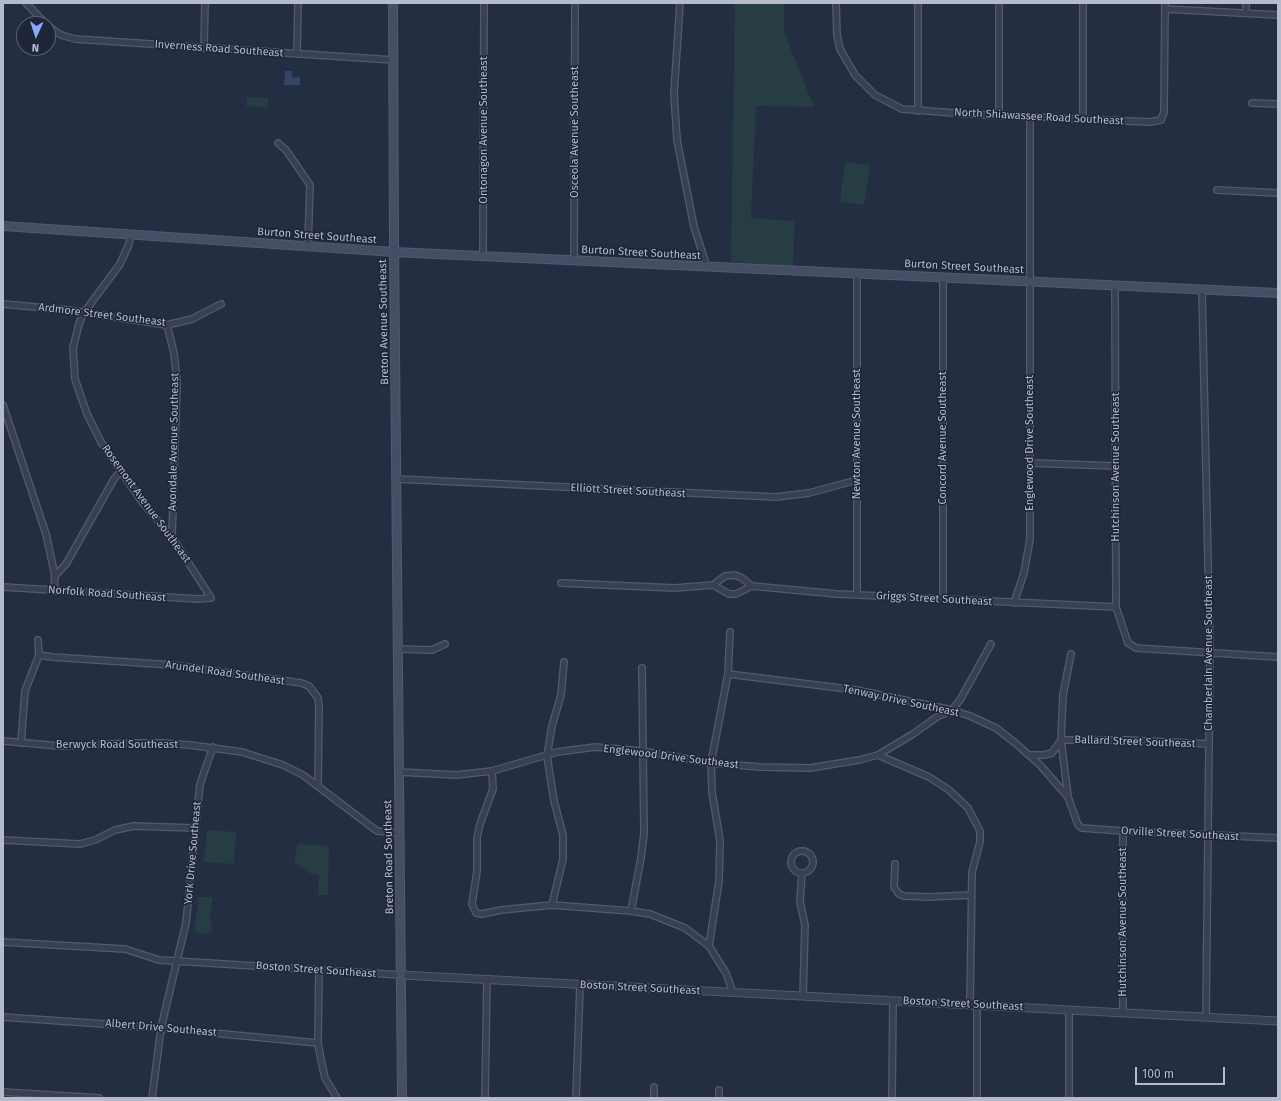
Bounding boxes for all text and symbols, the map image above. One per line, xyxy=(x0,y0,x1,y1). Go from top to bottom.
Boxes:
north arrow xyxy=(16,16,56,56)
street label: Inverness Road Southeast xyxy=(154,38,284,60)
text: N xyxy=(31,41,39,54)
street label: Ontonagon Avenue Southeast xyxy=(477,56,491,204)
street label: Osceola Avenue Southeast xyxy=(568,66,582,198)
street label: North Shiawassee Road Southeast xyxy=(954,106,1124,128)
street label: Burton Street Southeast xyxy=(257,225,377,247)
street label: Burton Street Southeast xyxy=(581,243,701,263)
street label: Burton Street Southeast xyxy=(904,257,1024,277)
street label: Breton Avenue Southeast xyxy=(376,259,392,385)
street label: Ardmore Street Southeast xyxy=(38,301,166,329)
street label: Newton Avenue Southeast xyxy=(850,369,864,499)
street label: Concord Avenue Southeast xyxy=(936,371,950,505)
street label: Avondale Avenue Southeast xyxy=(166,373,182,511)
street label: Englewood Drive Southeast xyxy=(1023,375,1037,511)
street label: Hutchinson Avenue Southeast xyxy=(1109,392,1123,542)
street label: Rosemont Avenue Southeast xyxy=(99,442,193,566)
street label: Elliott Street Southeast xyxy=(570,481,686,501)
street label: Chamberlain Avenue Southeast xyxy=(1202,575,1216,731)
street label: Norfolk Road Southeast xyxy=(48,583,166,605)
street label: Griggs Street Southeast xyxy=(875,589,993,609)
street label: Arundel Road Southeast xyxy=(164,658,286,688)
street label: Tenway Drive Southeast xyxy=(842,682,960,720)
street label: Ballard Street Southeast xyxy=(1074,733,1196,751)
street label: Berwyck Road Southeast xyxy=(56,738,178,752)
street label: Englewood Drive Southeast xyxy=(603,742,739,772)
street label: Breton Road Southeast xyxy=(381,800,397,914)
street label: York Drive Southeast xyxy=(182,801,204,905)
street label: Orville Street Southeast xyxy=(1120,824,1240,844)
street label: Hutchinson Avenue Southeast xyxy=(1116,847,1130,997)
street label: Boston Street Southeast xyxy=(255,959,377,981)
street label: Boston Street Southeast xyxy=(579,978,701,998)
street label: Boston Street Southeast xyxy=(902,994,1024,1014)
street label: Albert Drive Southeast xyxy=(105,1017,217,1039)
scale bar xyxy=(1137,1059,1227,1085)
text: 100 m xyxy=(1142,1067,1174,1081)

